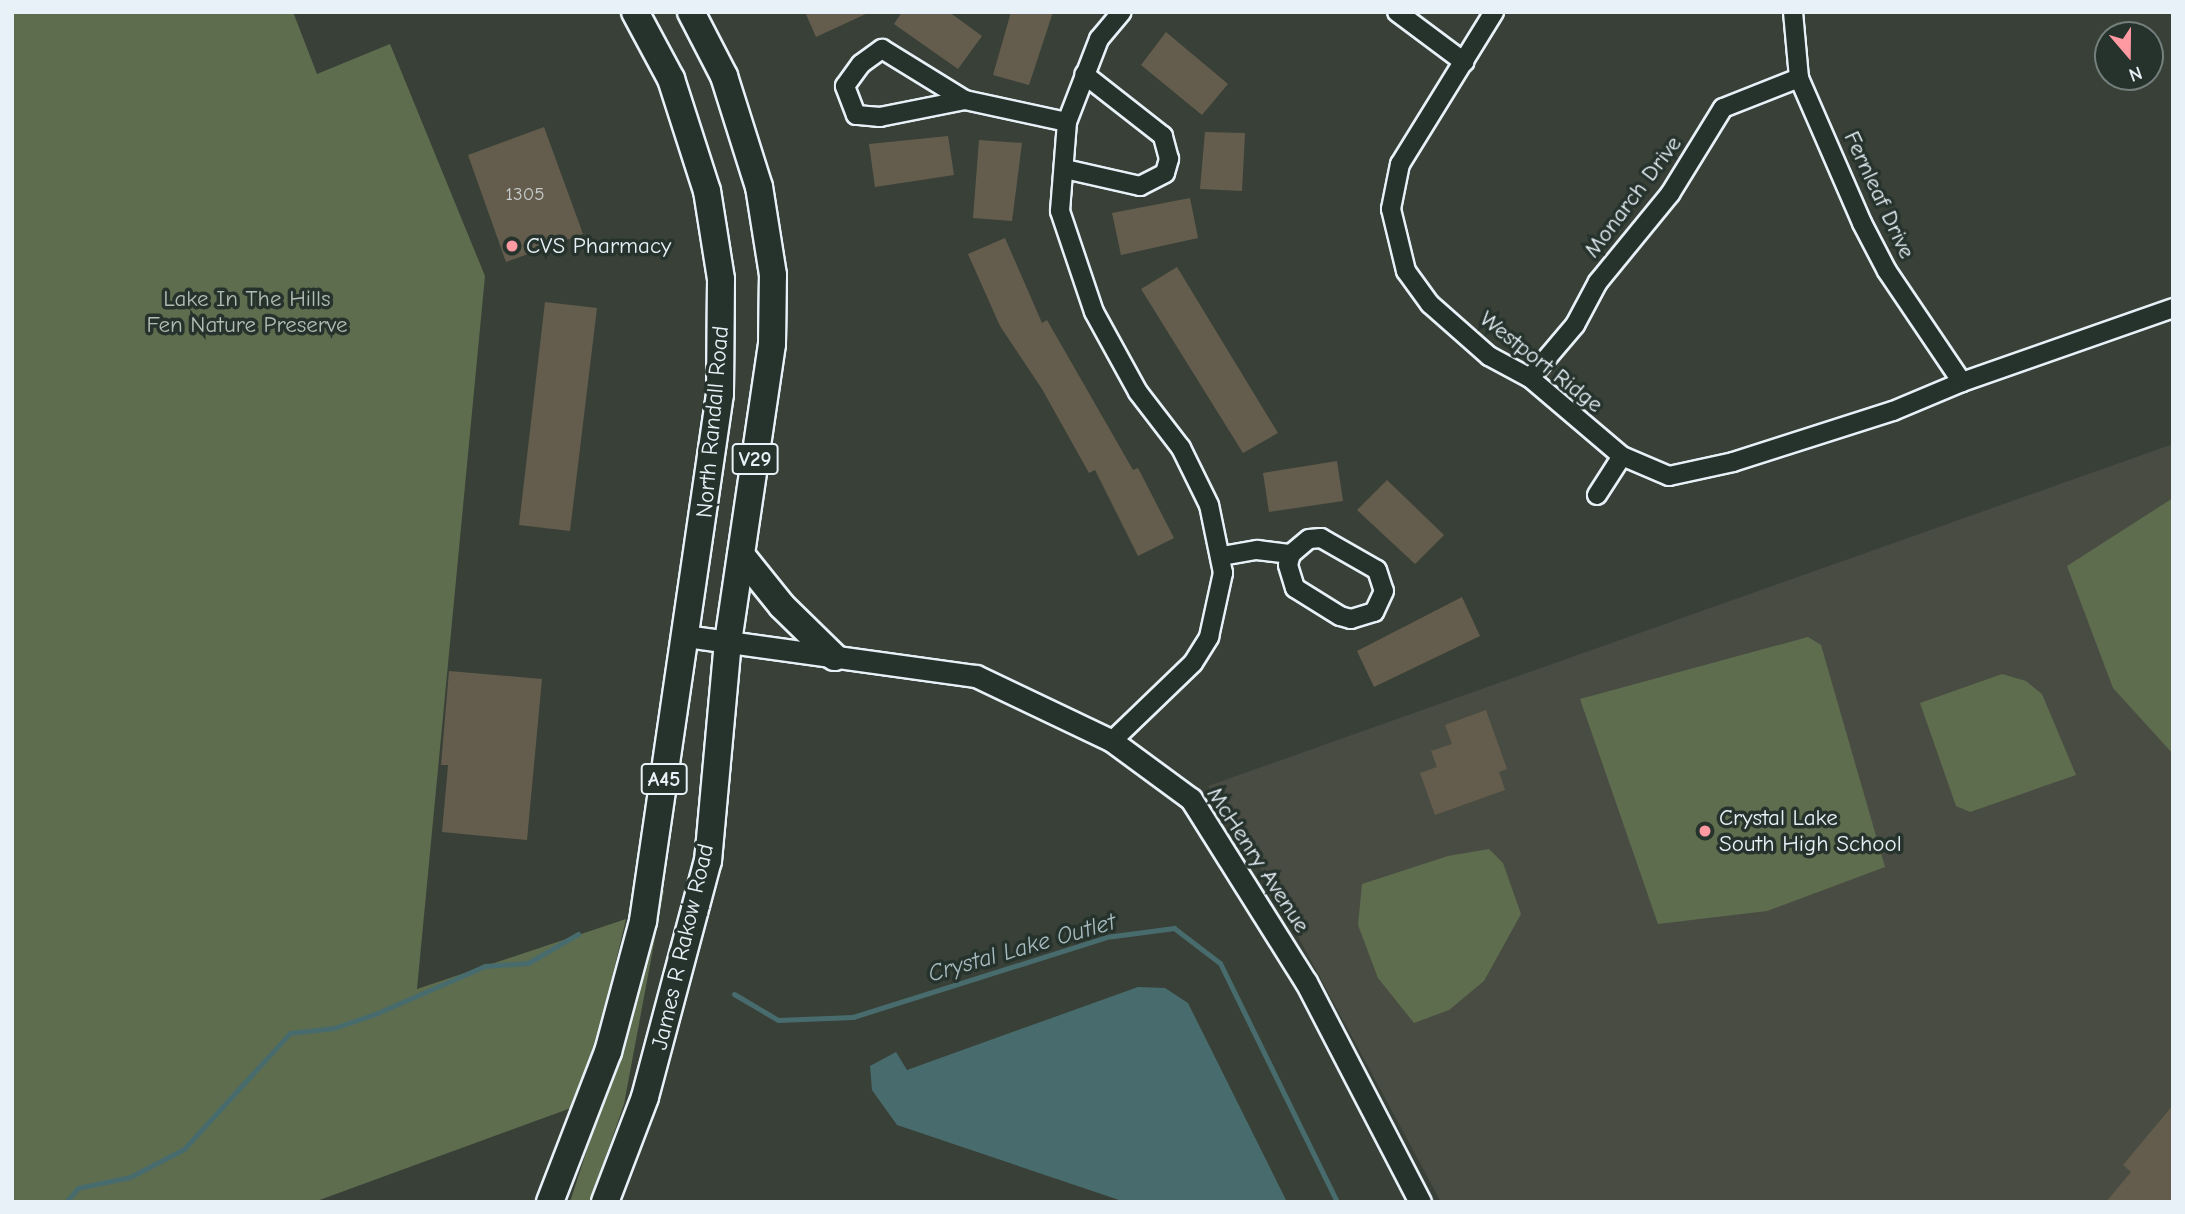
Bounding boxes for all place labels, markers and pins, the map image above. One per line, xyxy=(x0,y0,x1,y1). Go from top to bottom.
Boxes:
place label: CVS Pharmacy xyxy=(526,232,671,260)
marker: CVS Pharmacy xyxy=(504,238,520,254)
place label: Crystal Lake South High School xyxy=(1719,804,1902,858)
marker: Crystal Lake South High School xyxy=(1697,823,1713,839)

